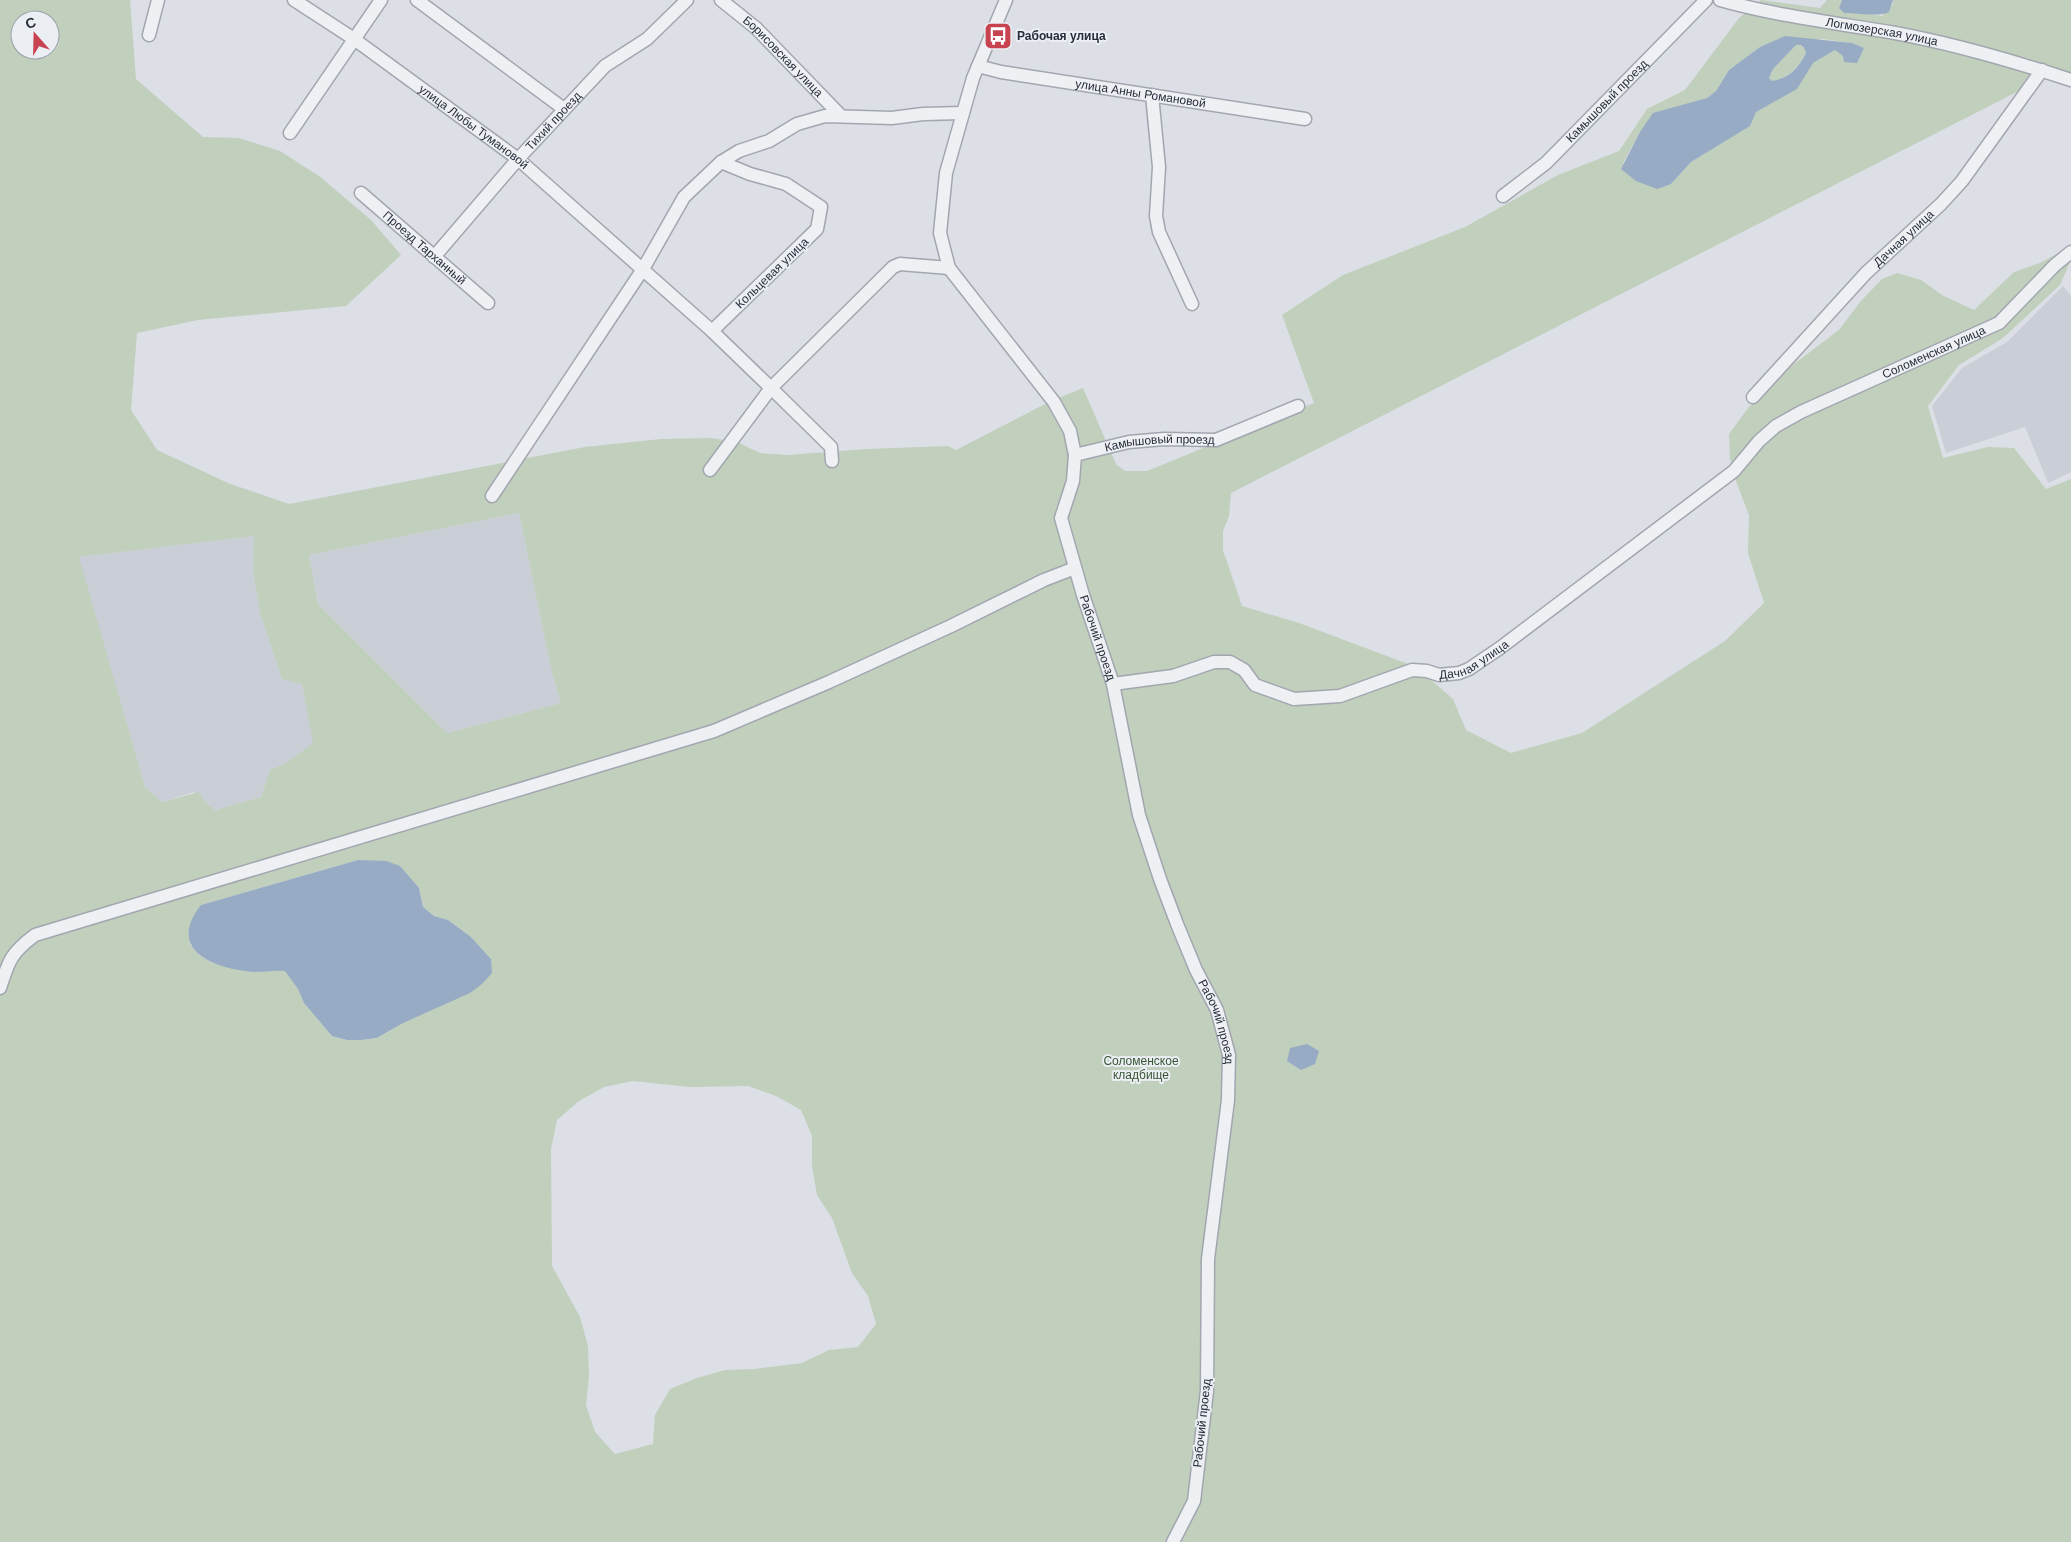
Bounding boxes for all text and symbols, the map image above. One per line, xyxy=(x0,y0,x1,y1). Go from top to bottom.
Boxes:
north arrow xyxy=(10,10,60,60)
street label: Борисовская улица xyxy=(740,13,826,100)
text: С xyxy=(23,14,38,32)
street label: Логмозерская улица xyxy=(1825,15,1940,49)
bus stop icon: Рабочая улица xyxy=(983,21,1013,51)
place label: Рабочая улица xyxy=(1017,29,1106,43)
street label: Камышовый проезд xyxy=(1563,57,1651,145)
street label: улица Анны Романовой xyxy=(1074,77,1207,111)
street label: улица Любы Тумановой xyxy=(416,82,531,172)
street label: Тихий проезд xyxy=(523,89,584,153)
street label: Дачная улица xyxy=(1871,207,1937,270)
street label: Проезд Тарханный xyxy=(380,208,469,288)
street label: Кольцевая улица xyxy=(733,234,812,311)
street label: Соломенская улица xyxy=(1880,323,1988,382)
street label: Камышовый проезд xyxy=(1103,432,1215,455)
street label: Рабочий проезд xyxy=(1077,593,1118,682)
street label: Дачная улица xyxy=(1438,637,1512,682)
street label: Рабочий проезд xyxy=(1195,977,1237,1064)
park label: Соломенское кладбище xyxy=(1103,1054,1179,1082)
street label: Рабочий проезд xyxy=(1190,1378,1214,1468)

